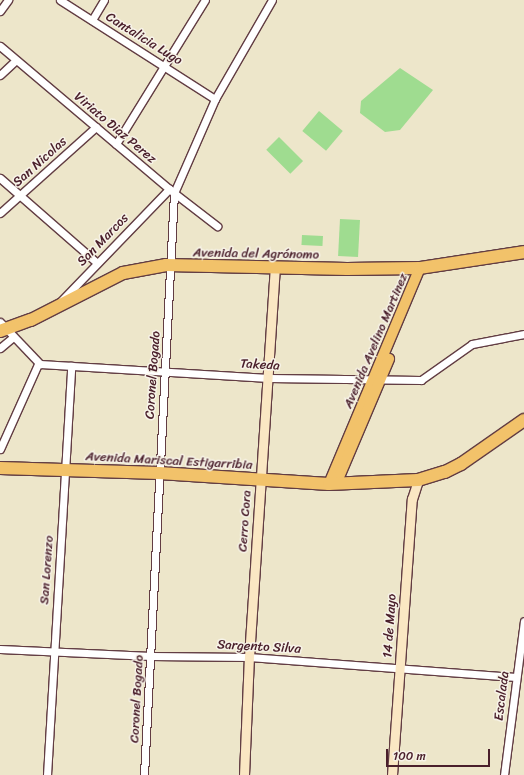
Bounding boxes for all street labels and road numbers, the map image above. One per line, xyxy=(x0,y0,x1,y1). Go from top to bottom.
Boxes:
street label: Cantalicia Lugo xyxy=(103,9,185,69)
street label: Viriato Diaz Perez xyxy=(71,89,159,167)
street label: San Nicolas xyxy=(10,134,70,190)
street label: San Marcos xyxy=(74,211,132,269)
street label: Avenida del Agrónomo xyxy=(193,245,319,263)
street label: Avenida Avelino Martinez xyxy=(340,271,412,411)
street label: Coronel Bogado xyxy=(142,330,164,420)
street label: Takeda xyxy=(240,356,280,374)
street label: Avenida Mariscal Estigarribia xyxy=(85,449,253,473)
street label: Cerro Cora xyxy=(235,490,255,552)
street label: San Lorenzo xyxy=(37,535,57,605)
street label: 14 de Mayo xyxy=(380,593,400,659)
street label: Sargento Silva xyxy=(217,637,301,657)
street label: Coronel Bogado xyxy=(127,655,147,743)
street label: Escalada xyxy=(491,670,513,722)

